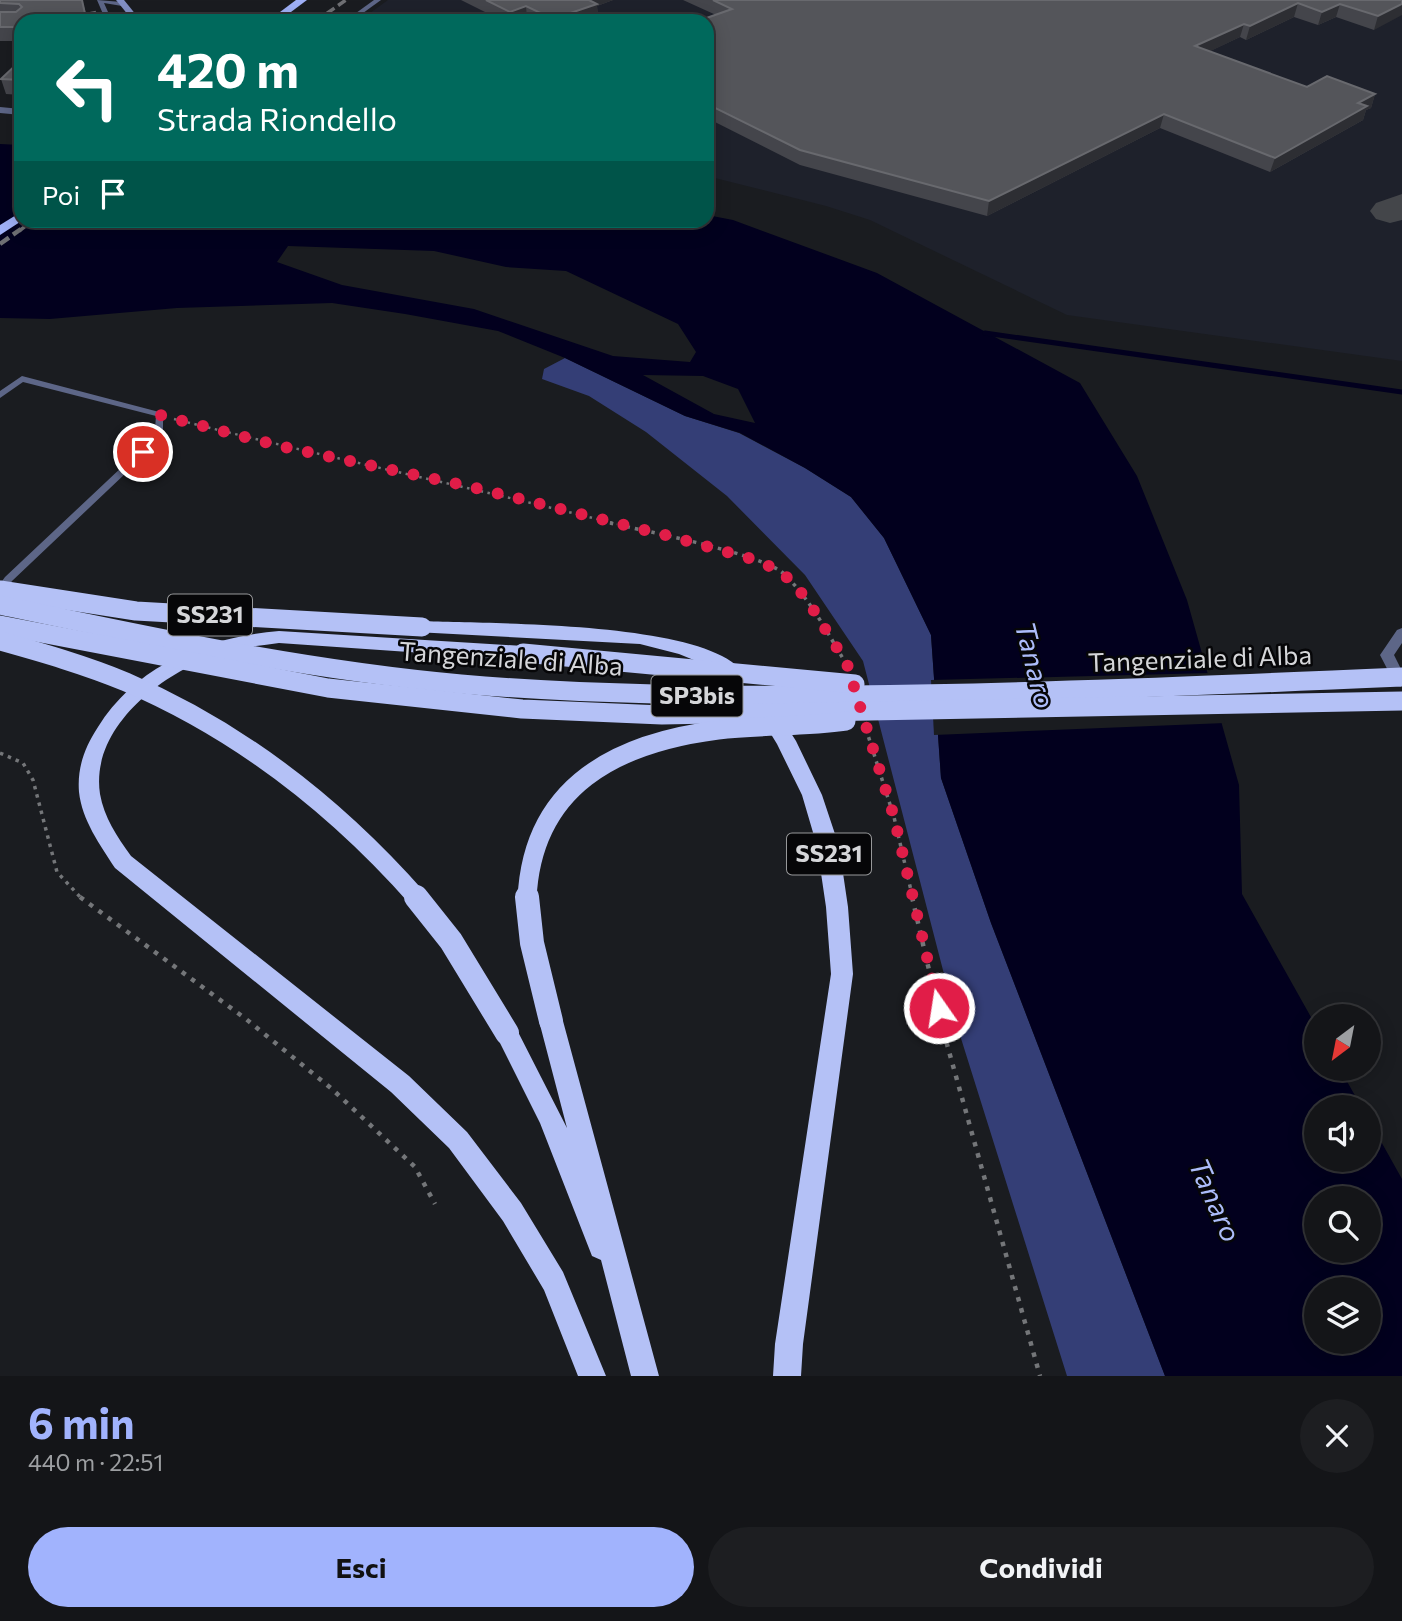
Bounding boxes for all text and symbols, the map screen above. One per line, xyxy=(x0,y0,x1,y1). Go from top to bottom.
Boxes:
text: 420 m xyxy=(157,38,299,98)
icon: left xyxy=(42,42,133,133)
text: Strada Riondello xyxy=(157,98,397,138)
icon: arrive xyxy=(94,175,132,213)
text: Poi xyxy=(42,179,80,210)
pin xyxy=(113,422,173,482)
icon: arrive xyxy=(124,433,162,471)
road number: SS231 xyxy=(168,594,252,636)
water label: Tanaro xyxy=(1009,618,1063,712)
street label: Tangenziale di Alba xyxy=(398,634,624,681)
street label: Tangenziale di Alba xyxy=(1087,638,1312,677)
road number: SP3bis xyxy=(652,676,742,716)
road number: SS231 xyxy=(787,834,871,874)
position arrow xyxy=(902,971,976,1045)
north arrow xyxy=(1304,1004,1381,1082)
map controls xyxy=(1304,1004,1381,1354)
button: sound xyxy=(1304,1095,1381,1172)
water label: Tanaro xyxy=(1182,1152,1249,1247)
button: search xyxy=(1304,1186,1381,1263)
button: layers xyxy=(1304,1277,1381,1354)
text: 6 min xyxy=(28,1396,135,1448)
button: close xyxy=(1300,1399,1374,1473)
text: 440 m · 22:51 xyxy=(28,1448,163,1476)
button: Esci xyxy=(28,1527,694,1607)
button: Condividi xyxy=(708,1527,1374,1607)

